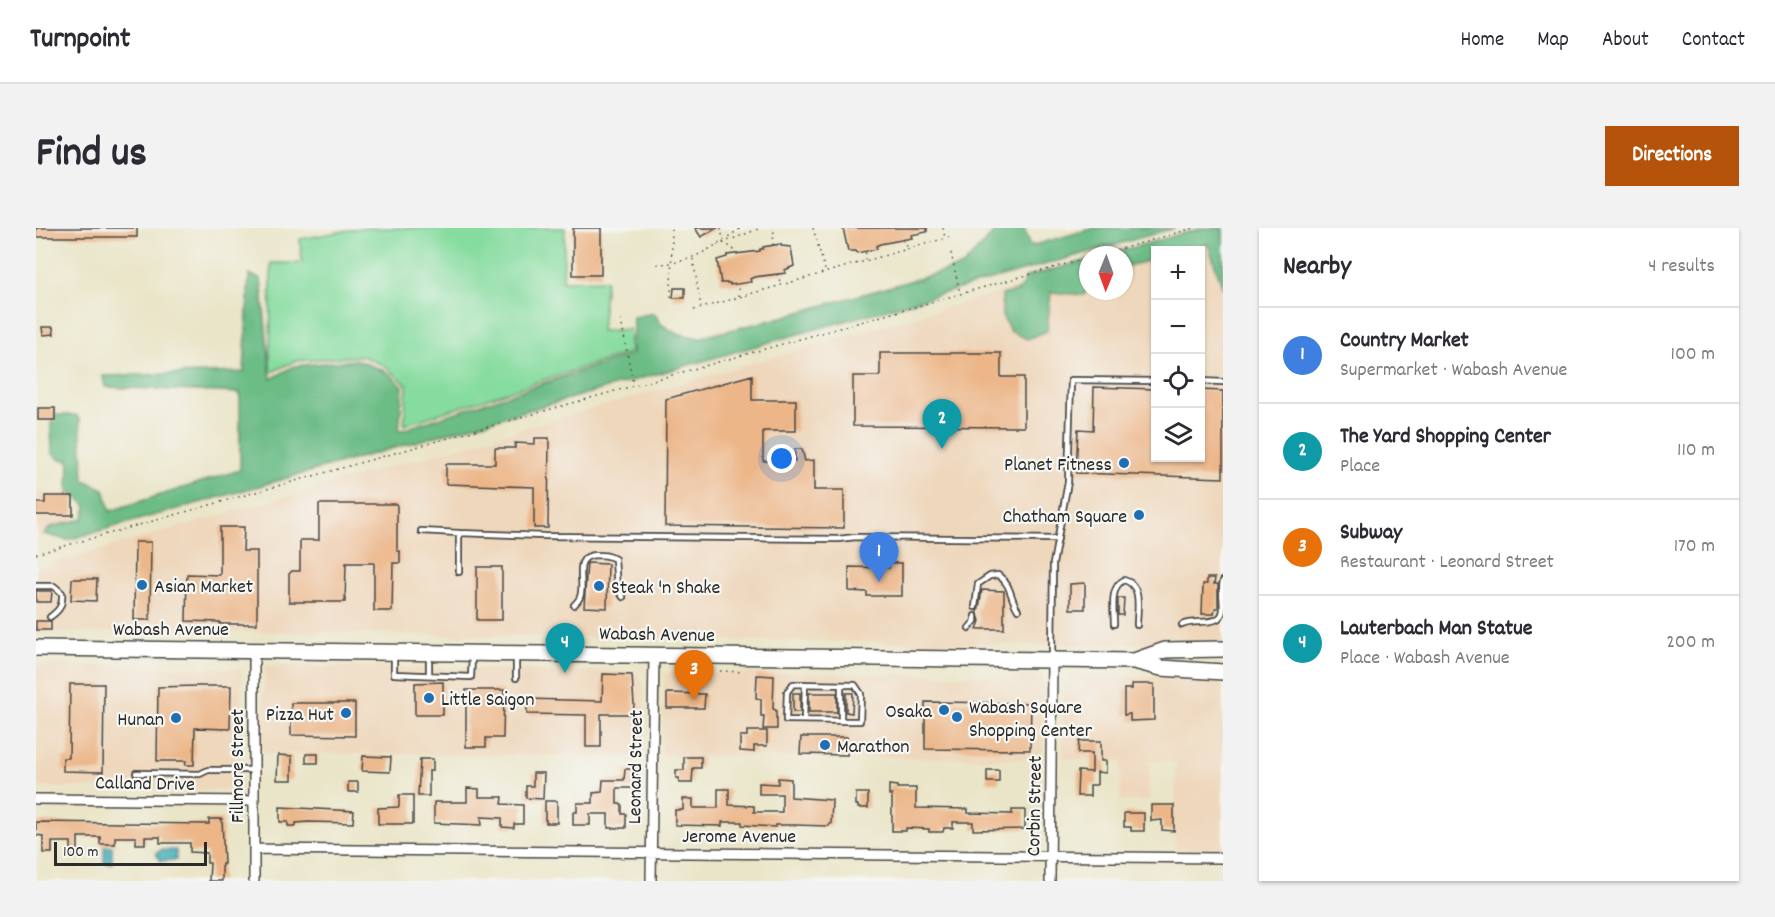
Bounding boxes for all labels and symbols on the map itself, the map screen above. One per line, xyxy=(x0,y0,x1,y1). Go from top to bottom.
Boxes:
north arrow xyxy=(1079,246,1133,300)
pin: 2 xyxy=(922,400,962,449)
your location xyxy=(767,444,796,473)
place label: Planet Fitness xyxy=(1004,452,1112,480)
marker: Planet Fitness xyxy=(1117,456,1131,470)
place label: Chatham Square xyxy=(1002,504,1127,532)
marker: Chatham Square xyxy=(1132,508,1146,522)
pin: 1 xyxy=(860,532,898,582)
place label: Asian Market xyxy=(154,574,253,602)
place label: Steak 'n Shake xyxy=(611,575,720,603)
marker: Asian Market xyxy=(135,578,149,592)
marker: Steak 'n Shake xyxy=(592,579,606,593)
street label: Wabash Avenue xyxy=(113,617,229,645)
street label: Wabash Avenue xyxy=(599,621,715,651)
pin: 4 xyxy=(546,624,584,673)
pin: 3 xyxy=(674,650,714,700)
place label: Little Saigon xyxy=(441,687,535,715)
marker: Little Saigon xyxy=(422,691,436,705)
place label: Wabash Square Shopping Center xyxy=(969,695,1093,746)
place label: Osaka xyxy=(885,699,933,727)
place label: Pizza Hut xyxy=(266,702,334,730)
marker: Osaka xyxy=(937,703,951,717)
marker: Pizza Hut xyxy=(339,706,353,720)
place label: Hunan xyxy=(117,707,164,735)
street label: Fillmore Street xyxy=(225,709,253,823)
street label: Leonard Street xyxy=(622,710,652,825)
marker: Wabash Square Shopping Center xyxy=(950,710,964,724)
marker: Hunan xyxy=(169,711,183,725)
place label: Marathon xyxy=(837,734,910,762)
marker: Marathon xyxy=(818,738,832,752)
street label: Corbin Street xyxy=(1021,755,1051,857)
street label: Calland Drive xyxy=(95,770,195,800)
street label: Jerome Avenue xyxy=(682,824,796,852)
scale bar xyxy=(54,839,207,866)

